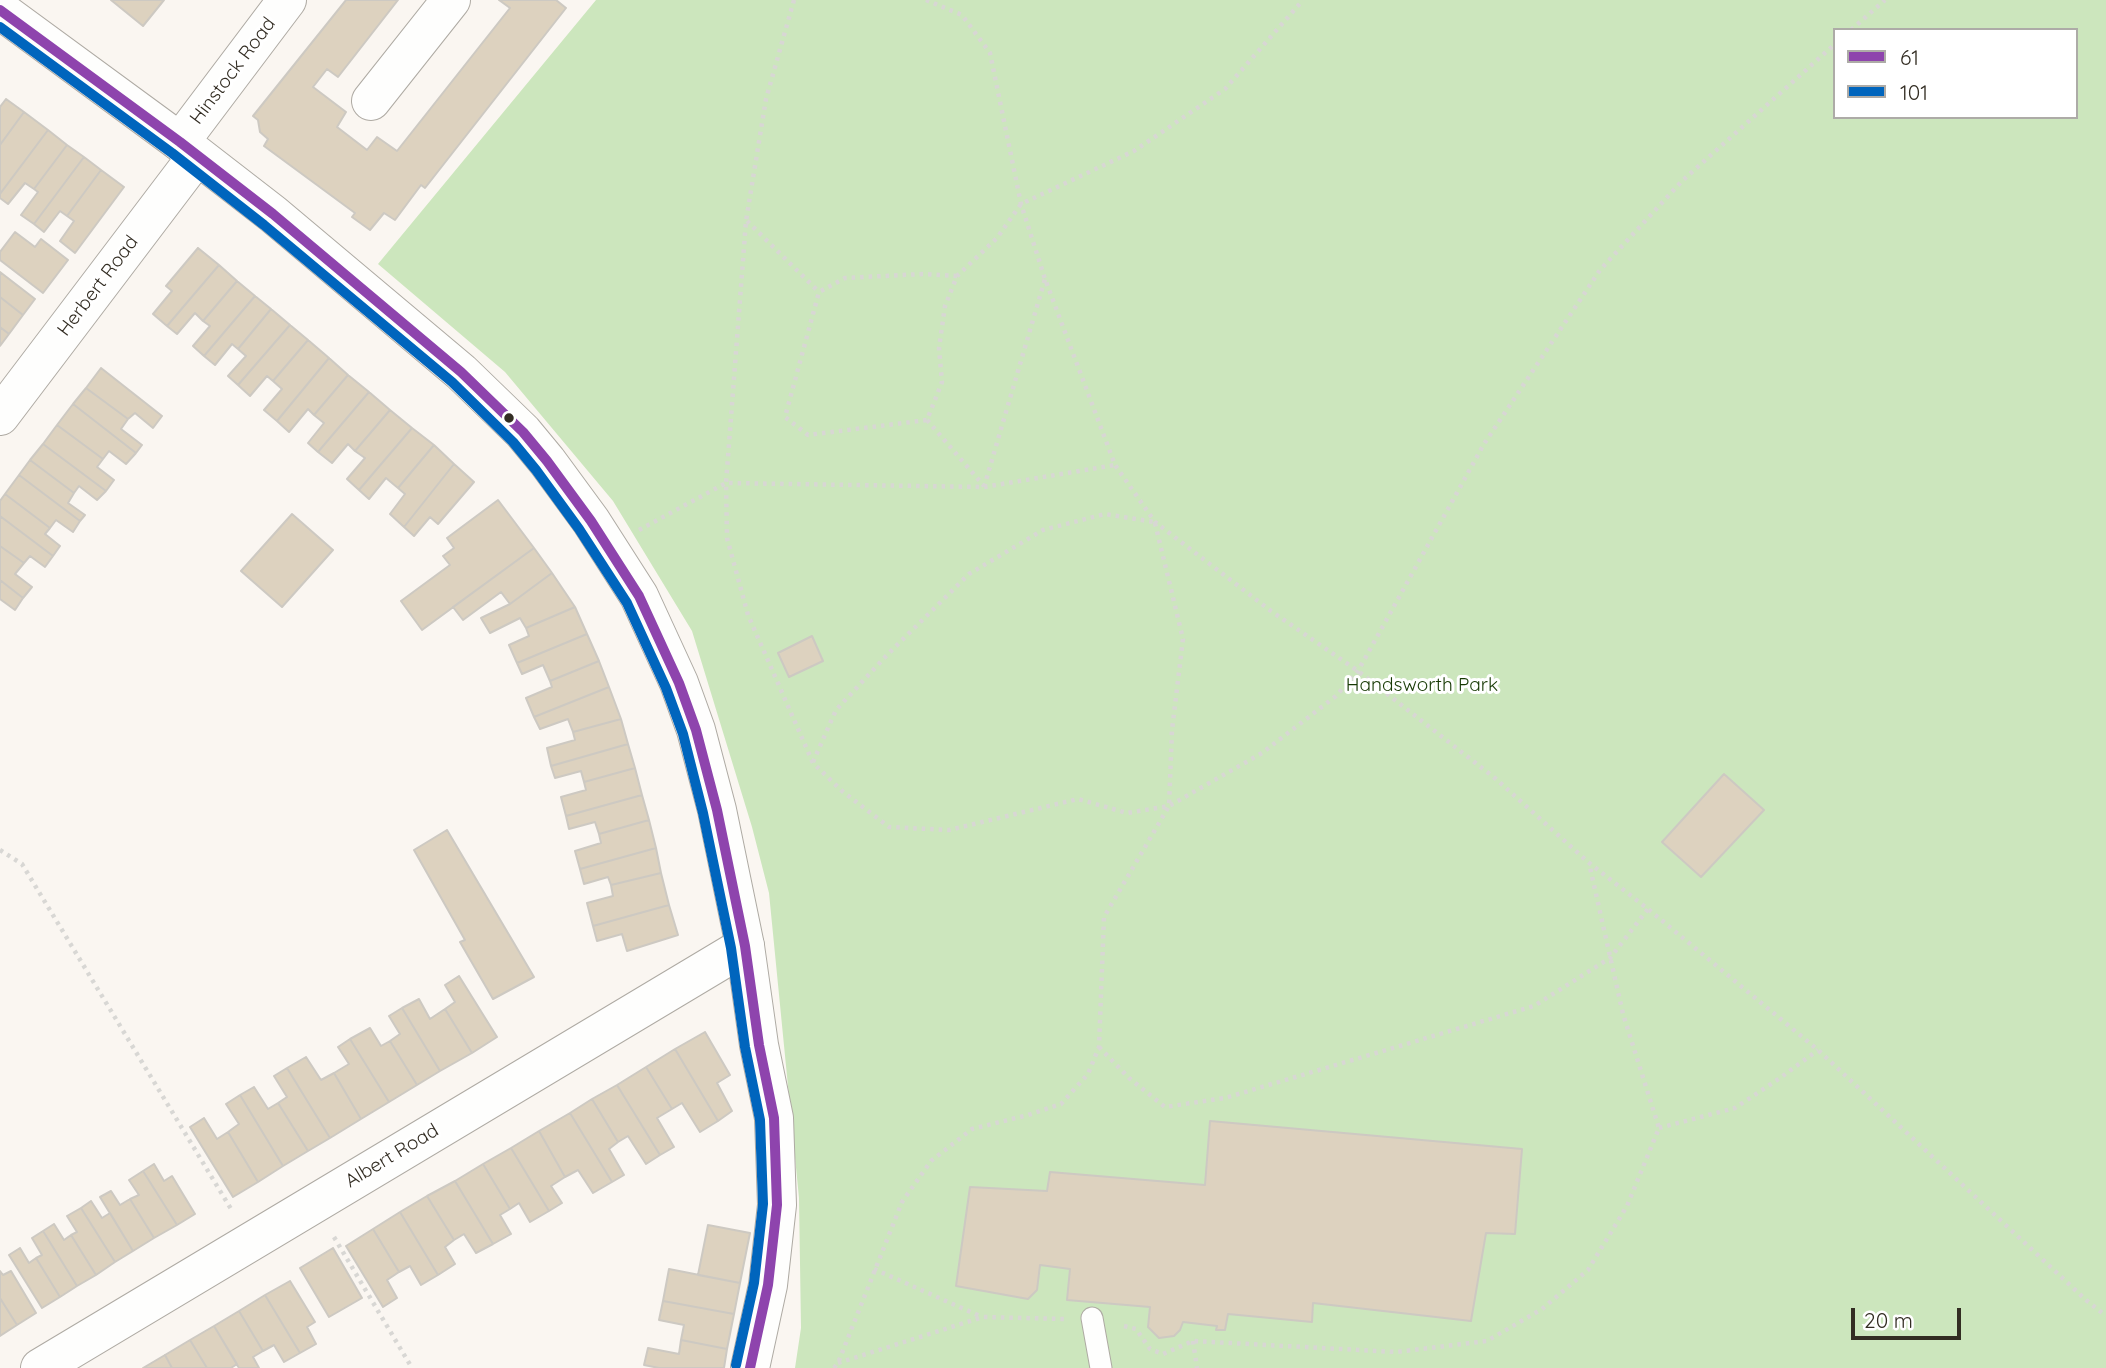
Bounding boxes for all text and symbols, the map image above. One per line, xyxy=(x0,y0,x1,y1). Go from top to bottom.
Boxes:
street label: Hinstock Road xyxy=(185,13,281,129)
legend xyxy=(1833,28,2078,119)
text: 61 xyxy=(1900,44,1919,70)
text: 101 xyxy=(1900,79,1928,105)
street label: Herbert Road xyxy=(53,231,143,341)
unlabelled marker xyxy=(502,411,516,425)
park label: Handsworth Park xyxy=(1346,674,1498,696)
street label: Albert Road xyxy=(341,1119,443,1193)
scale bar xyxy=(1854,1294,1964,1338)
text: 20 m xyxy=(1864,1307,1913,1333)

